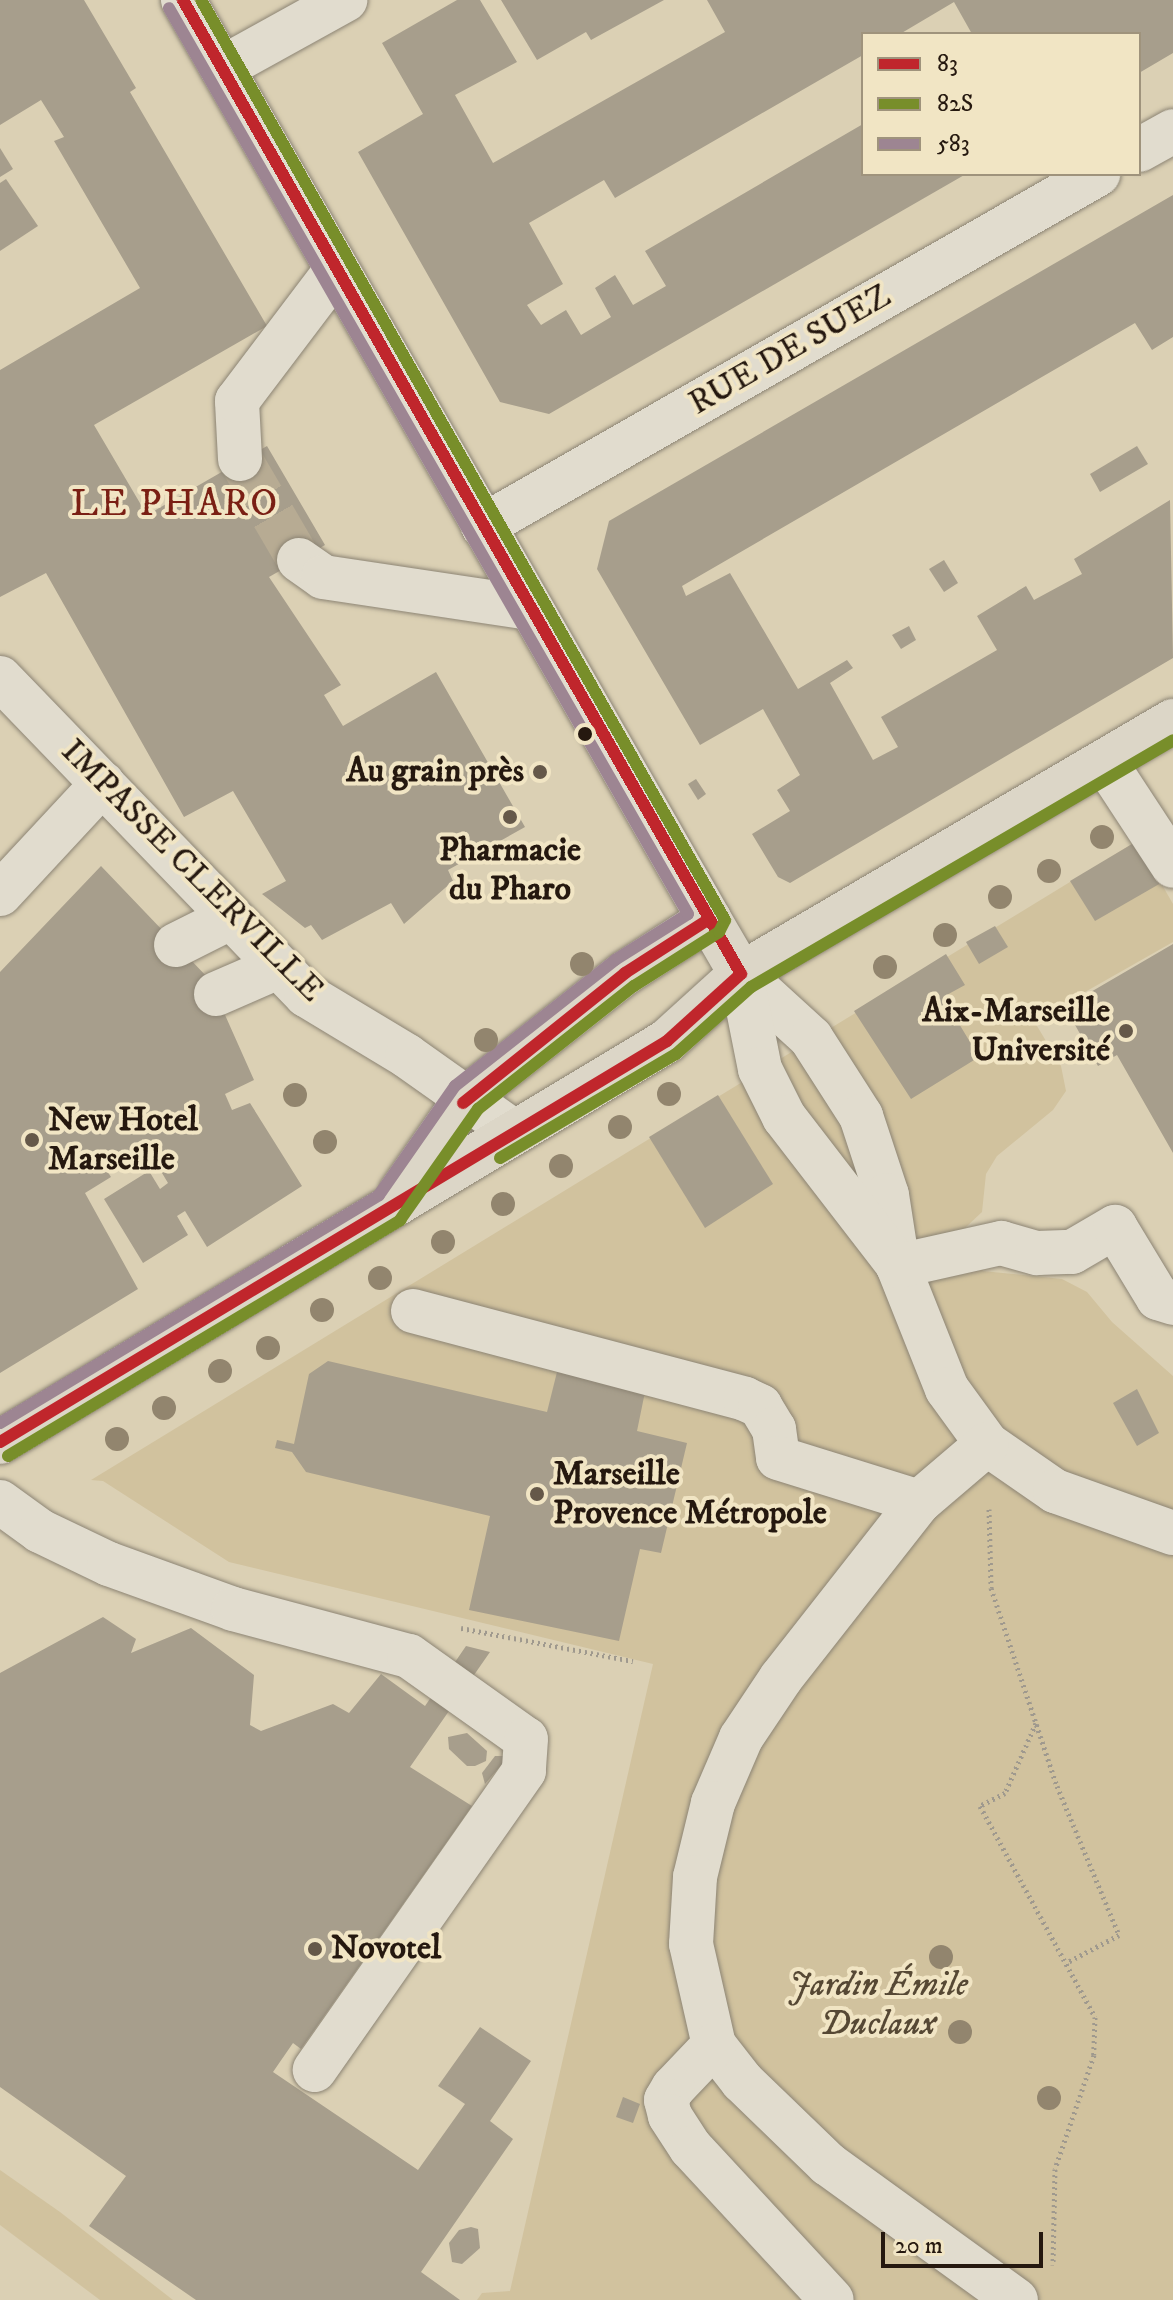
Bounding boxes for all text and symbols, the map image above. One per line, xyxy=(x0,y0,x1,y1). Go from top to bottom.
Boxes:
legend xyxy=(861,32,1141,176)
text: 83 xyxy=(937,49,958,79)
text: 82S xyxy=(937,89,973,119)
text: 583 xyxy=(937,129,970,159)
street label: RUE DE SUEZ xyxy=(682,276,898,424)
district label: LE PHARO xyxy=(71,482,279,528)
unlabelled marker xyxy=(577,726,593,742)
street label: IMPASSE CLERVILLE xyxy=(52,731,332,1011)
place label: Au grain près xyxy=(346,752,524,792)
marker: Au grain près xyxy=(531,763,549,781)
marker: Pharmacie du Pharo xyxy=(501,808,519,826)
place label: Pharmacie du Pharo xyxy=(439,830,581,910)
place label: Aix-Marseille Université xyxy=(922,991,1110,1070)
marker: Aix-Marseille Université xyxy=(1117,1022,1135,1040)
place label: New Hotel Marseille xyxy=(48,1100,198,1180)
marker: New Hotel Marseille xyxy=(23,1131,41,1149)
place label: Marseille Provence Métropole xyxy=(553,1454,827,1534)
marker: Marseille Provence Métropole xyxy=(528,1485,546,1503)
place label: Novotel xyxy=(331,1929,441,1969)
marker: Novotel xyxy=(306,1940,324,1958)
park label: Jardin Émile Duclaux xyxy=(788,1965,968,2044)
scale bar xyxy=(885,2216,1047,2266)
text: 20 m xyxy=(895,2231,943,2261)

